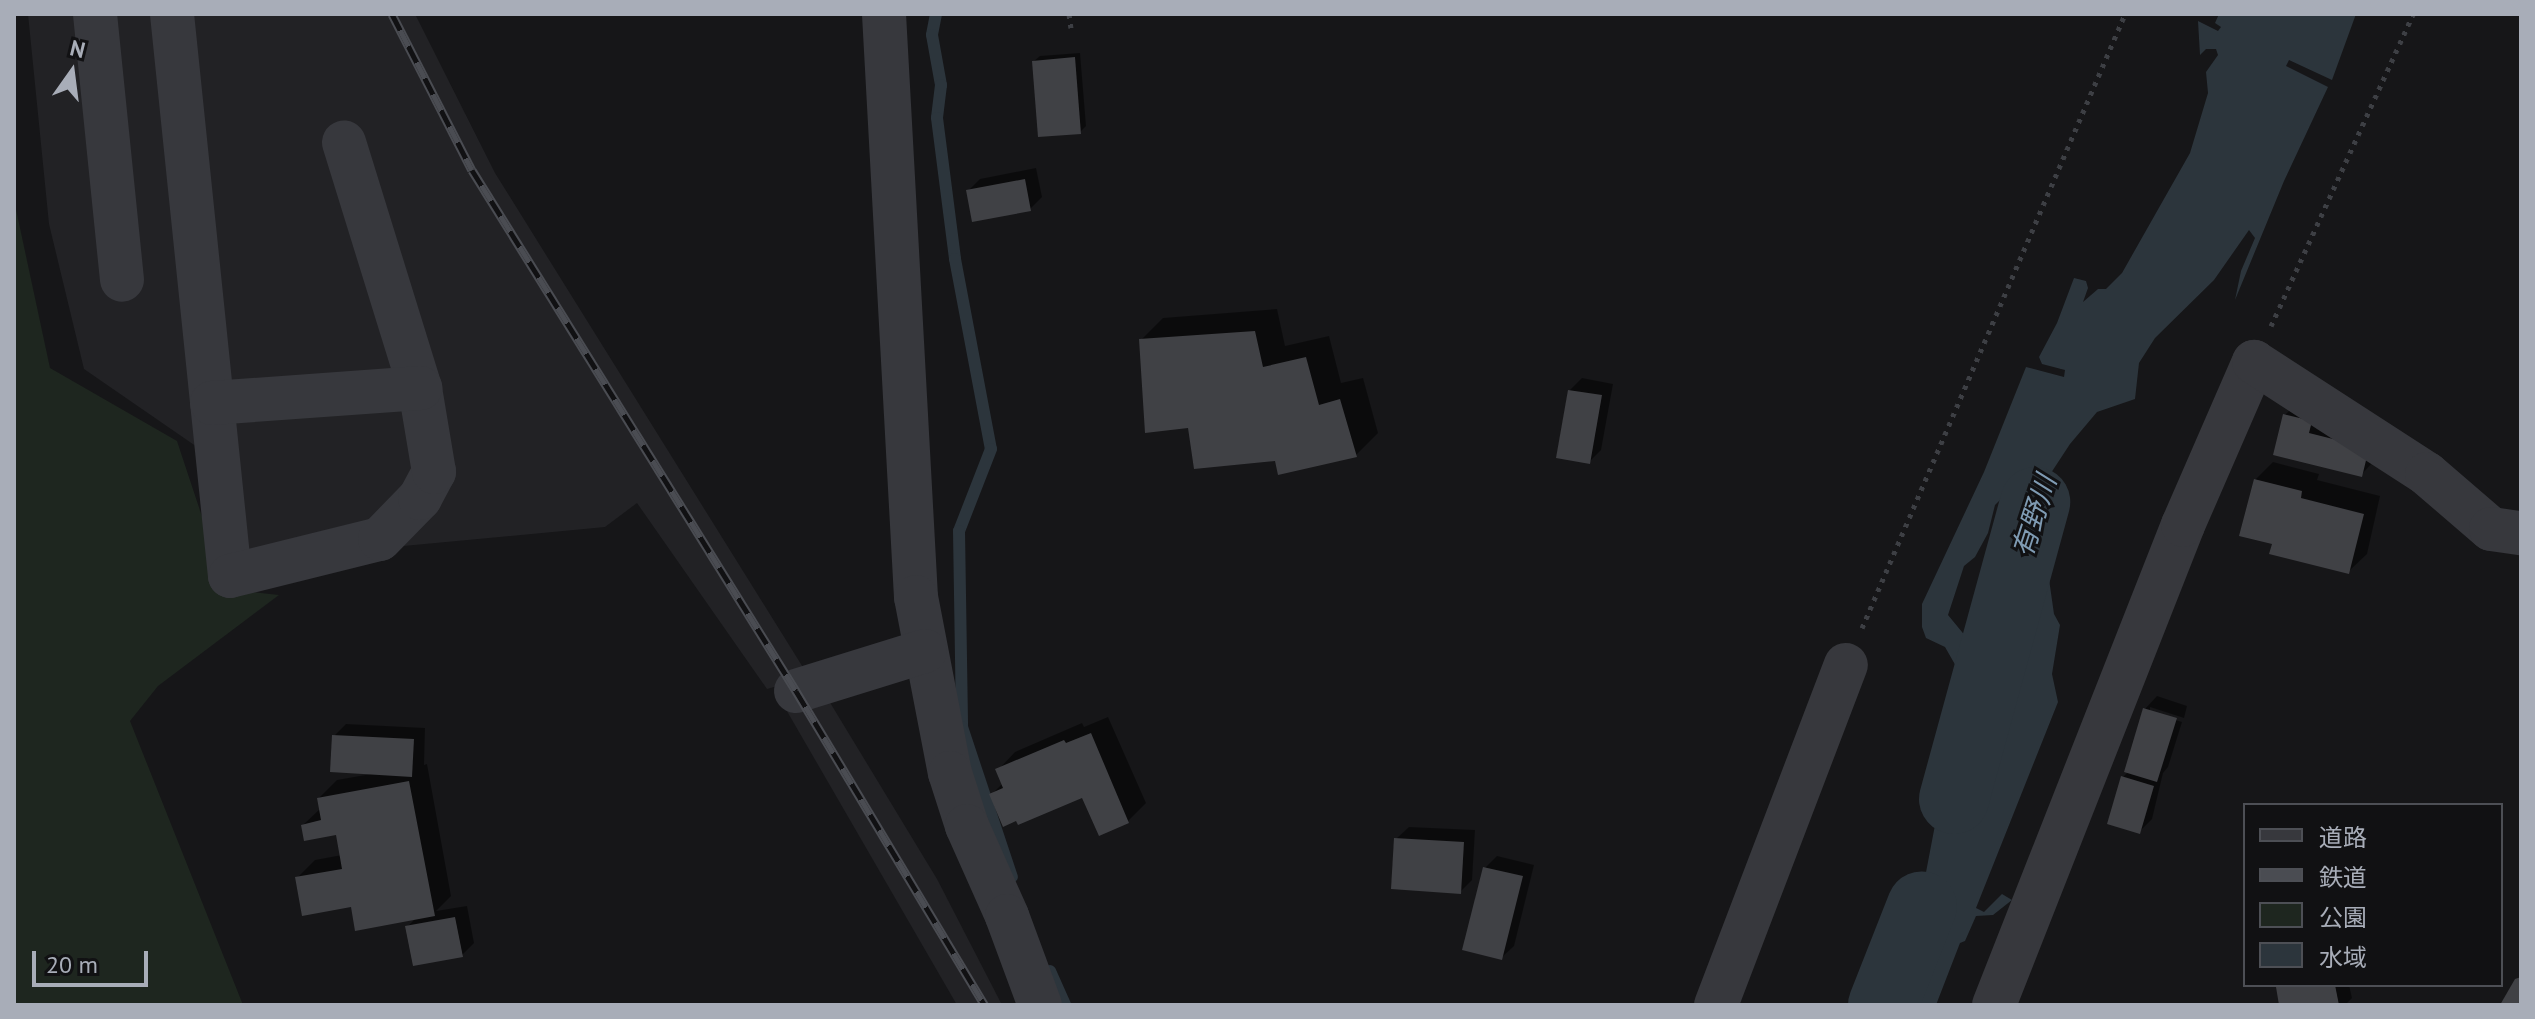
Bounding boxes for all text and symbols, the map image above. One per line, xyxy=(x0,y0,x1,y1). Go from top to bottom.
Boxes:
north arrow xyxy=(32,32,112,112)
text: N xyxy=(67,33,88,64)
water label: 有野川 xyxy=(2005,471,2063,561)
legend xyxy=(2243,803,2503,987)
text: 道路 xyxy=(2319,822,2367,853)
text: 鉄道 xyxy=(2319,862,2367,893)
text: 公園 xyxy=(2319,902,2367,933)
scale bar xyxy=(36,935,152,985)
text: 水域 xyxy=(2319,942,2367,973)
text: 20 m xyxy=(46,949,98,980)

